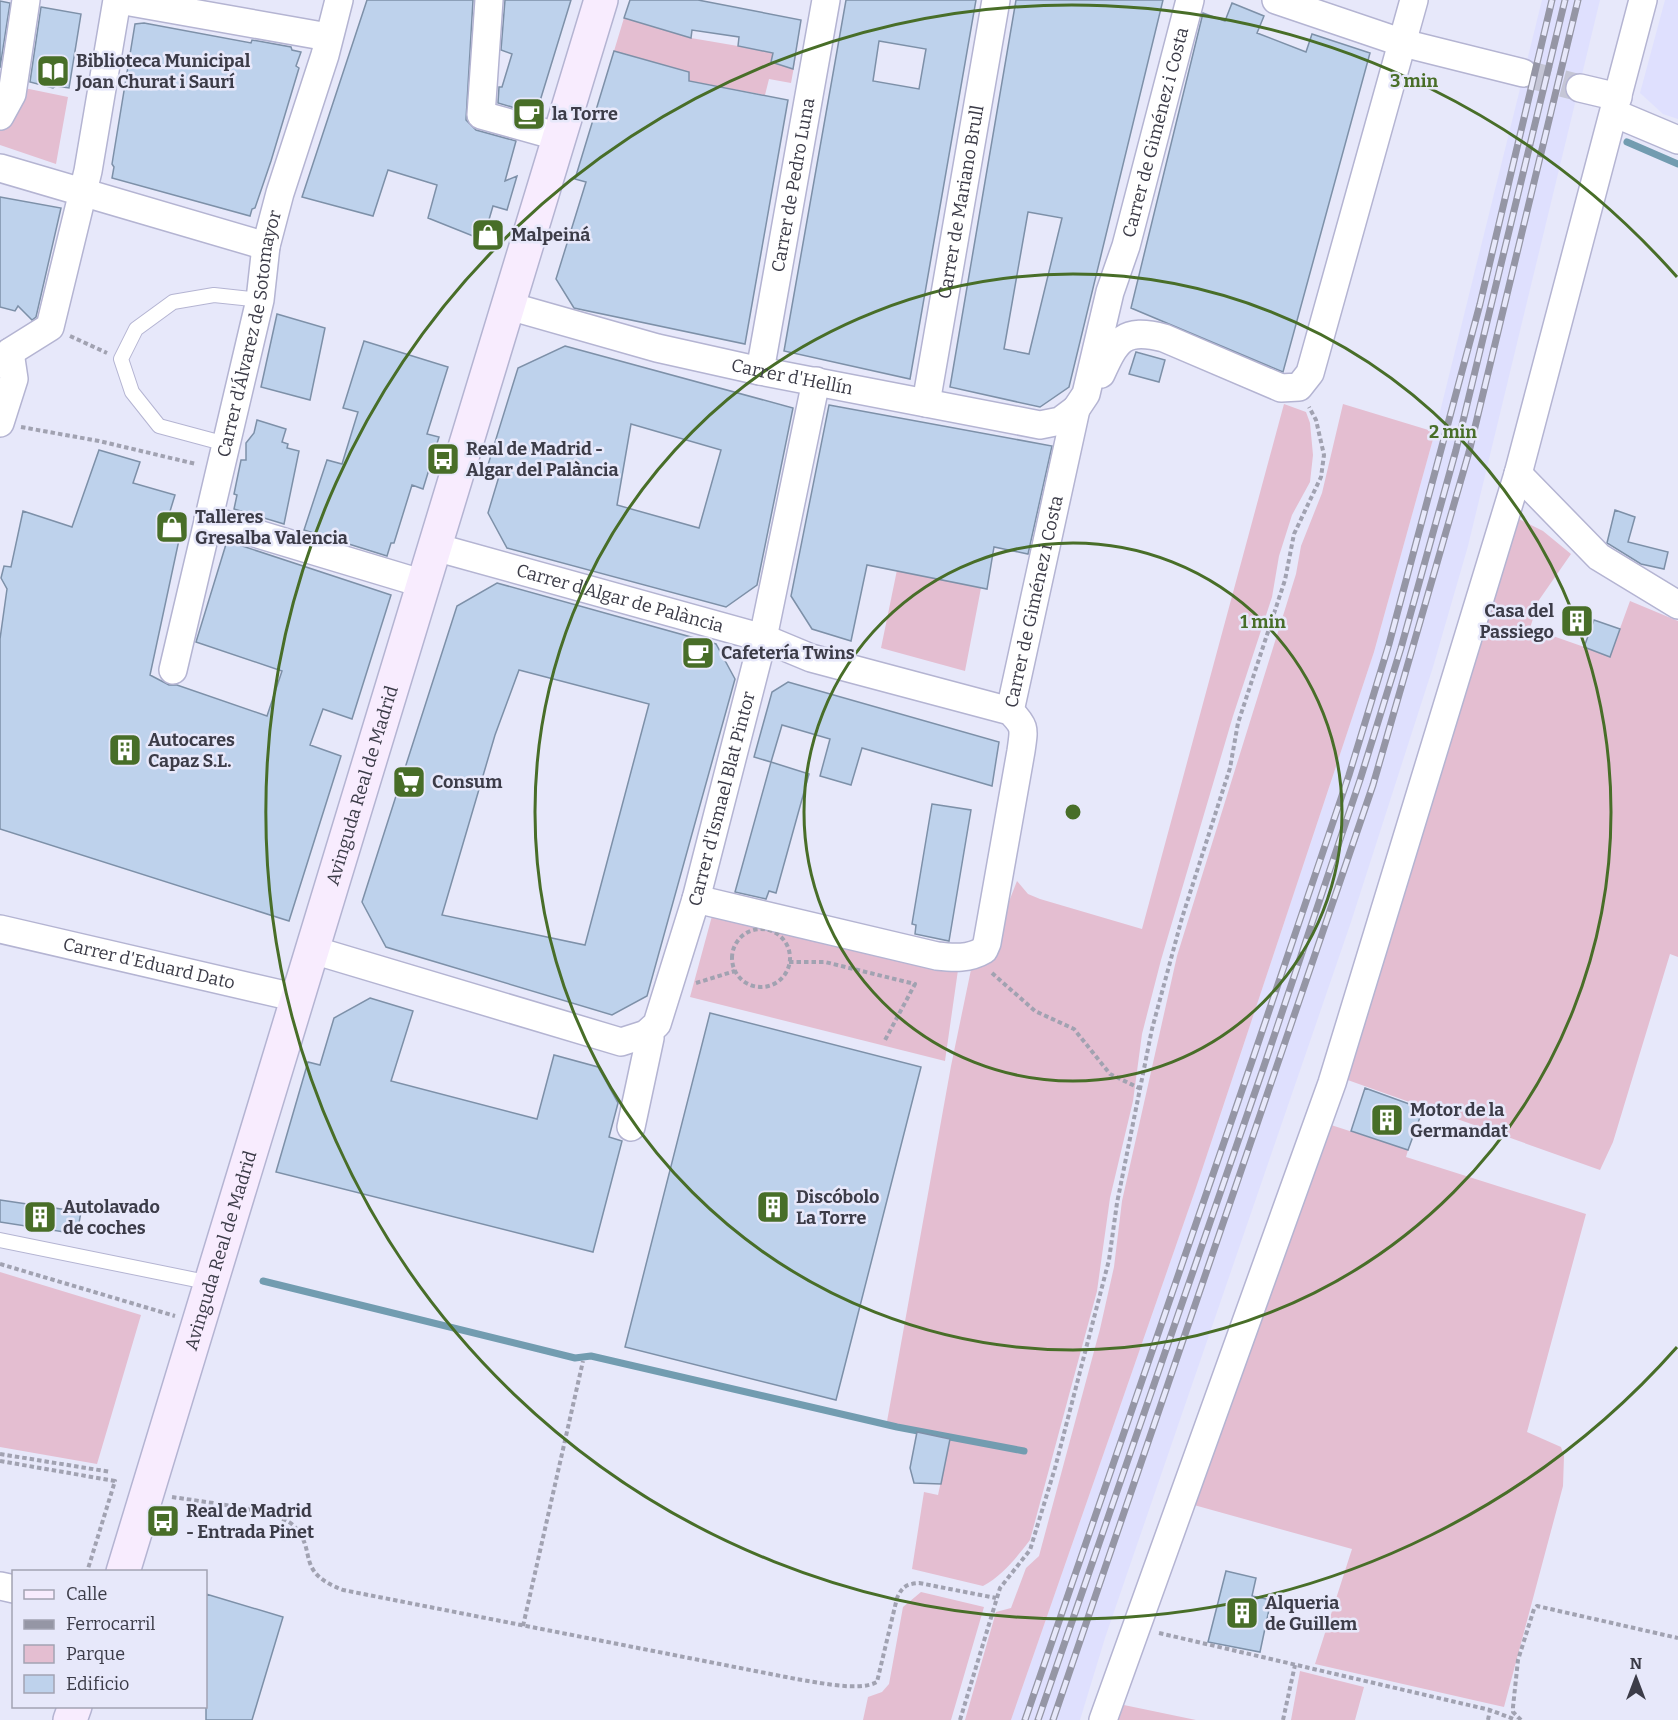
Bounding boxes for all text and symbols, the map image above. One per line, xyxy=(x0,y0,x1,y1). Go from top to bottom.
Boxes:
street label: Carrer de Giménez i Costa xyxy=(1118,25,1193,240)
place label: Biblioteca Municipal Joan Churat i Saurí xyxy=(75,50,251,93)
library icon: Biblioteca Municipal Joan Churat i Saurí xyxy=(35,53,71,89)
text: 3 min xyxy=(1390,70,1438,92)
cafe icon: la Torre xyxy=(511,96,547,132)
street label: Carrer de Pedro Luna xyxy=(767,96,819,274)
place label: la Torre xyxy=(552,103,618,125)
street label: Carrer de Mariano Brull xyxy=(933,103,989,301)
street label: Carrer d'Álvarez de Sotomayor xyxy=(212,208,286,460)
shop icon: Malpeiná xyxy=(470,217,506,253)
place label: Malpeiná xyxy=(511,224,590,246)
street label: Carrer d'Hellín xyxy=(729,354,855,400)
text: 2 min xyxy=(1429,421,1477,443)
place label: Real de Madrid - Algar del Palància xyxy=(466,438,619,481)
bus stop icon: Real de Madrid - Algar del Palància xyxy=(425,441,461,477)
street label: Carrer de Giménez i Costa xyxy=(1000,493,1068,710)
place label: Talleres Gresalba Valencia xyxy=(195,506,348,549)
shop icon: Talleres Gresalba Valencia xyxy=(154,509,190,545)
street label: Carrer d'Algar de Palància xyxy=(514,559,726,638)
place label: Casa del Passiego xyxy=(1480,600,1554,643)
building icon: Casa del Passiego xyxy=(1559,603,1595,639)
text: 1 min xyxy=(1240,611,1286,633)
cafe icon: Cafetería Twins xyxy=(680,635,716,671)
place label: Cafetería Twins xyxy=(721,642,855,664)
street label: Avinguda Real de Madrid xyxy=(321,683,403,888)
street label: Carrer d'Ismael Blat Pintor xyxy=(683,689,760,909)
place label: Autocares Capaz S.L. xyxy=(148,729,235,772)
building icon: Autocares Capaz S.L. xyxy=(107,732,143,768)
supermarket icon: Consum xyxy=(391,764,427,800)
place label: Consum xyxy=(432,771,502,793)
centre of rings xyxy=(1063,802,1083,822)
street label: Carrer d'Eduard Dato xyxy=(61,933,237,994)
place label: Motor de la Germandat xyxy=(1410,1099,1508,1142)
building icon: Motor de la Germandat xyxy=(1369,1102,1405,1138)
street label: Avinguda Real de Madrid xyxy=(180,1148,262,1353)
place label: Discóbolo La Torre xyxy=(796,1186,880,1229)
building icon: Discóbolo La Torre xyxy=(755,1189,791,1225)
place label: Autolavado de coches xyxy=(63,1196,160,1239)
building icon: Autolavado de coches xyxy=(22,1199,58,1235)
place label: Real de Madrid - Entrada Pinet xyxy=(186,1500,314,1543)
bus stop icon: Real de Madrid - Entrada Pinet xyxy=(145,1503,181,1539)
legend xyxy=(12,1570,207,1708)
text: Calle xyxy=(66,1583,107,1605)
place label: Alqueria de Guillem xyxy=(1265,1592,1357,1635)
building icon: Alqueria de Guillem xyxy=(1224,1595,1260,1631)
text: Ferrocarril xyxy=(66,1613,155,1635)
text: Parque xyxy=(66,1643,125,1665)
north arrow xyxy=(1606,1648,1666,1708)
text: N xyxy=(1630,1654,1642,1673)
text: Edificio xyxy=(66,1673,129,1695)

